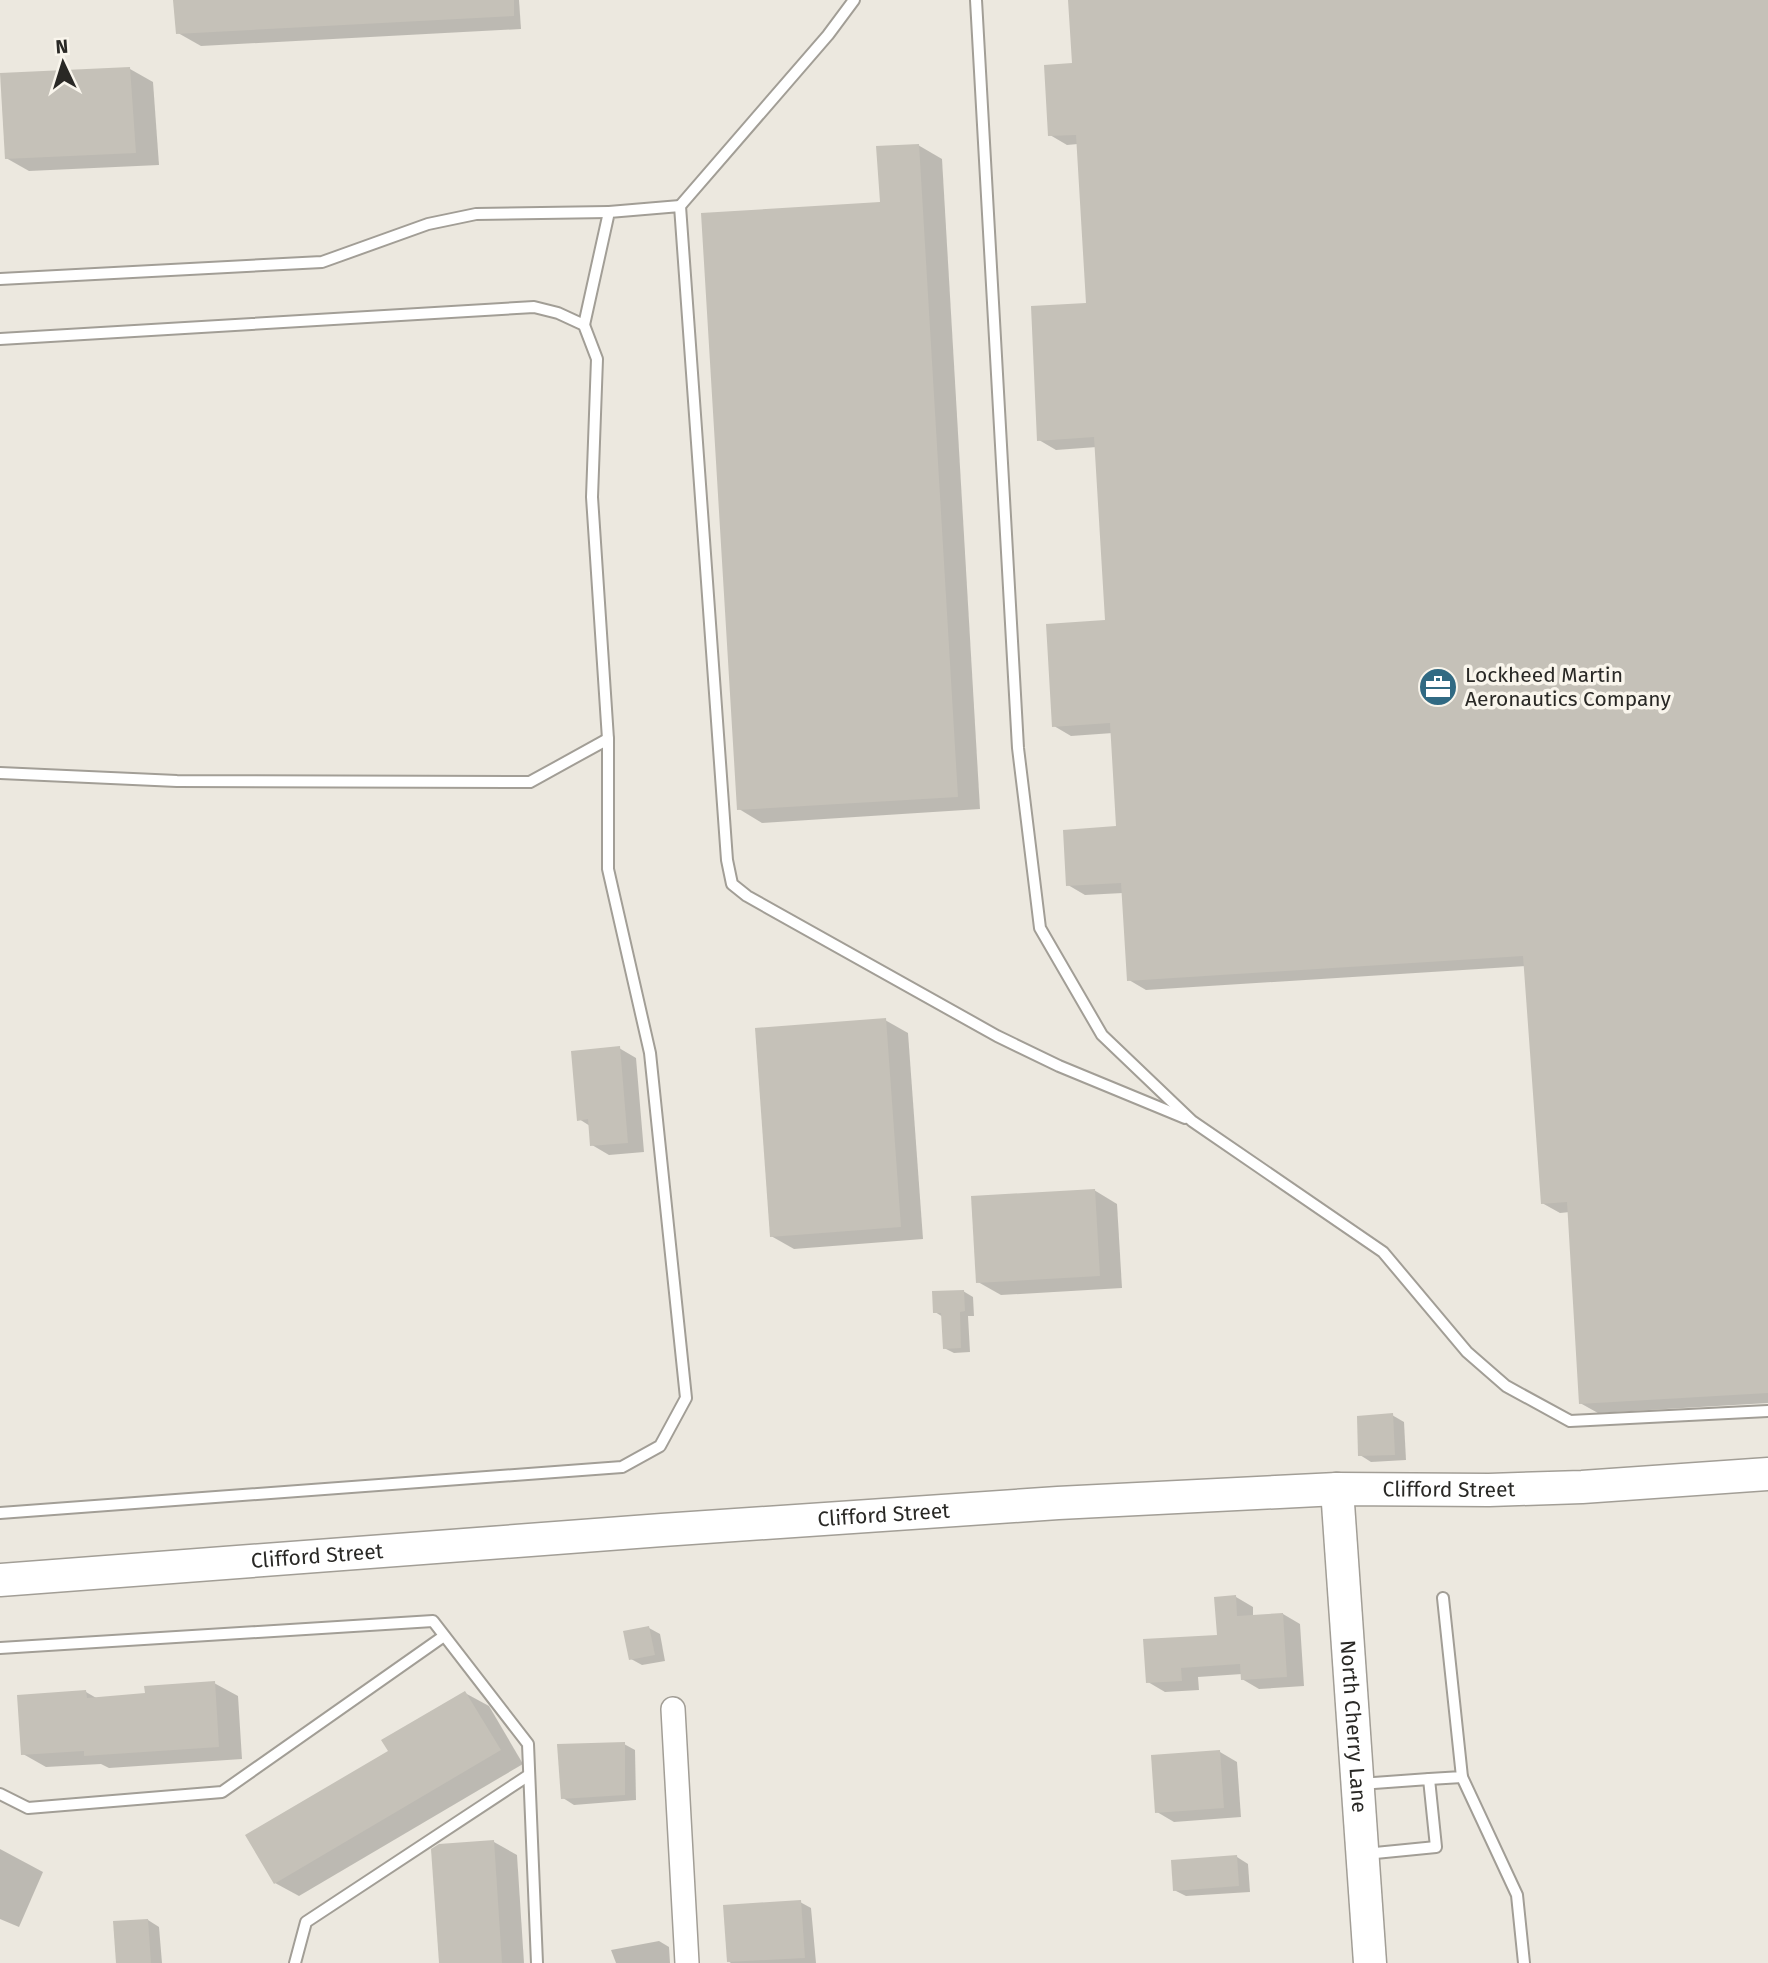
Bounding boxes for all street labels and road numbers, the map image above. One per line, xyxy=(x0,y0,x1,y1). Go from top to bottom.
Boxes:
street label: Clifford Street xyxy=(1383,1476,1516,1503)
street label: Clifford Street xyxy=(817,1497,951,1532)
street label: Clifford Street xyxy=(250,1538,385,1574)
street label: North Cherry Lane xyxy=(1335,1639,1373,1814)

